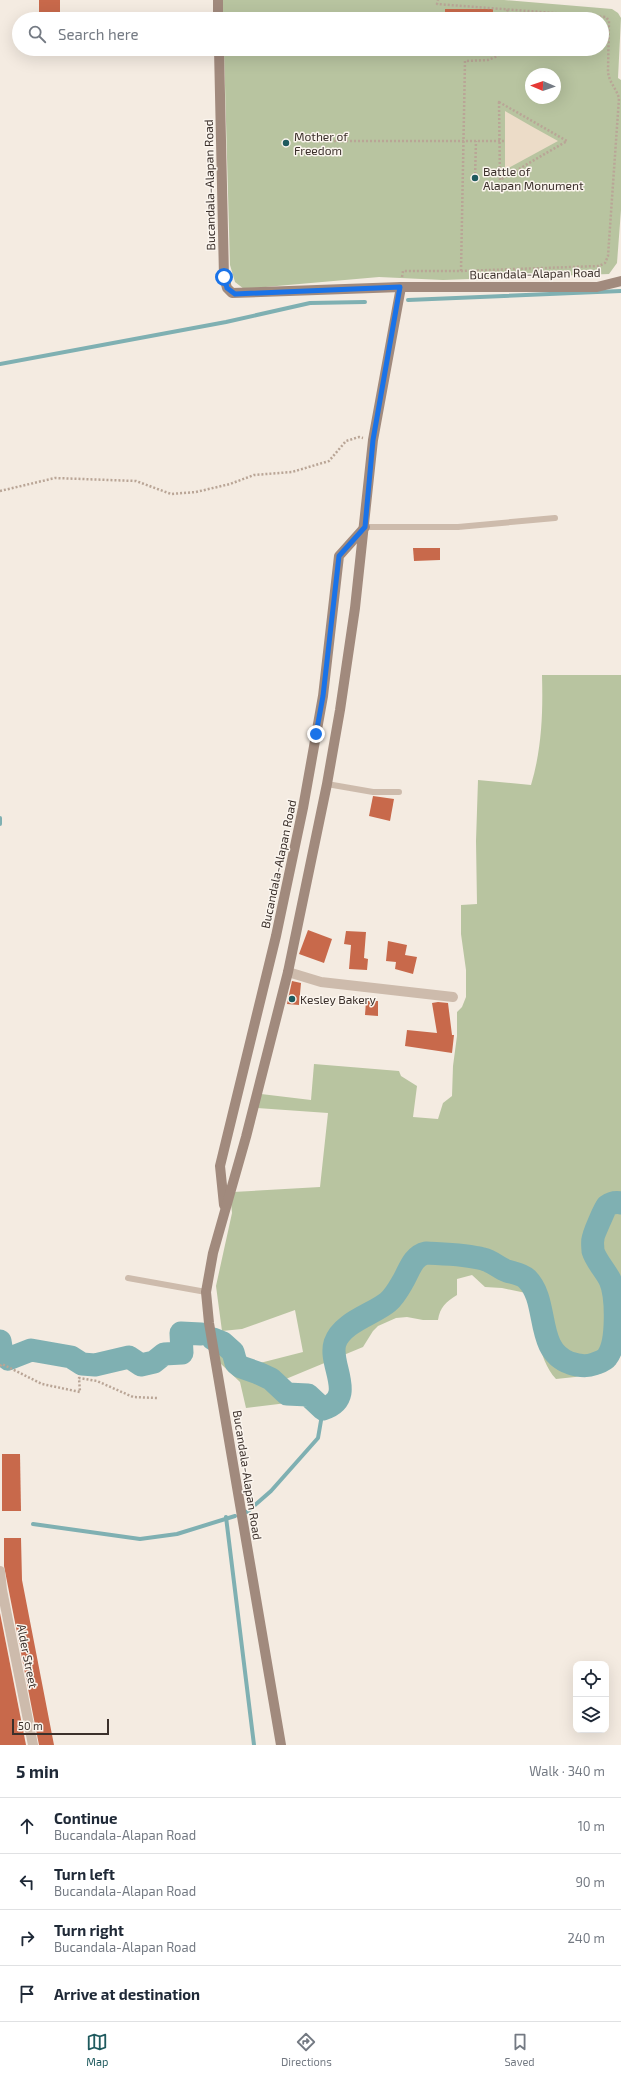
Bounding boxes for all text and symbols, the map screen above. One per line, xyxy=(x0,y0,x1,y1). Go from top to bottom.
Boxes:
search box xyxy=(12,12,609,56)
icon: search xyxy=(26,23,48,45)
text: Search here xyxy=(58,25,139,43)
north arrow xyxy=(525,68,561,104)
street label: Bucandala-Alapan Road xyxy=(201,119,217,251)
place label: Mother of Freedom xyxy=(294,129,348,157)
marker: Mother of Freedom xyxy=(281,138,291,148)
place label: Battle of Alapan Monument xyxy=(483,164,584,192)
marker: Battle of Alapan Monument xyxy=(470,173,480,183)
street label: Bucandala-Alapan Road xyxy=(469,265,601,281)
route start xyxy=(215,268,233,286)
route end xyxy=(307,725,325,743)
street label: Bucandala-Alapan Road xyxy=(258,798,298,930)
place label: Kesley Bakery xyxy=(300,992,376,1006)
marker: Kesley Bakery xyxy=(287,994,297,1004)
street label: Bucandala-Alapan Road xyxy=(231,1409,265,1541)
street label: Alder Street xyxy=(15,1623,41,1690)
map controls xyxy=(573,1661,609,1733)
button: locate xyxy=(573,1661,609,1697)
button: layers xyxy=(573,1697,609,1733)
scale bar xyxy=(12,1717,109,1736)
text: 50 m xyxy=(18,1719,43,1732)
text: 5 min xyxy=(16,1761,59,1781)
text: Walk · 340 m xyxy=(529,1763,605,1779)
text: Continue xyxy=(54,1809,117,1827)
icon: ahead xyxy=(16,1815,38,1837)
text: 10 m xyxy=(578,1818,605,1834)
text: Bucandala-Alapan Road xyxy=(54,1827,196,1843)
text: Turn left xyxy=(54,1865,115,1883)
icon: left xyxy=(16,1871,38,1893)
text: 90 m xyxy=(575,1874,605,1890)
text: Bucandala-Alapan Road xyxy=(54,1883,196,1899)
text: Turn right xyxy=(54,1921,124,1939)
icon: right xyxy=(16,1927,38,1949)
text: 240 m xyxy=(568,1930,605,1946)
text: Bucandala-Alapan Road xyxy=(54,1939,196,1955)
icon: arrive xyxy=(16,1983,38,2005)
text: Arrive at destination xyxy=(54,1985,200,2003)
tab: Map xyxy=(86,2031,108,2068)
tab: Directions xyxy=(281,2031,332,2068)
tab: Saved xyxy=(504,2031,535,2068)

